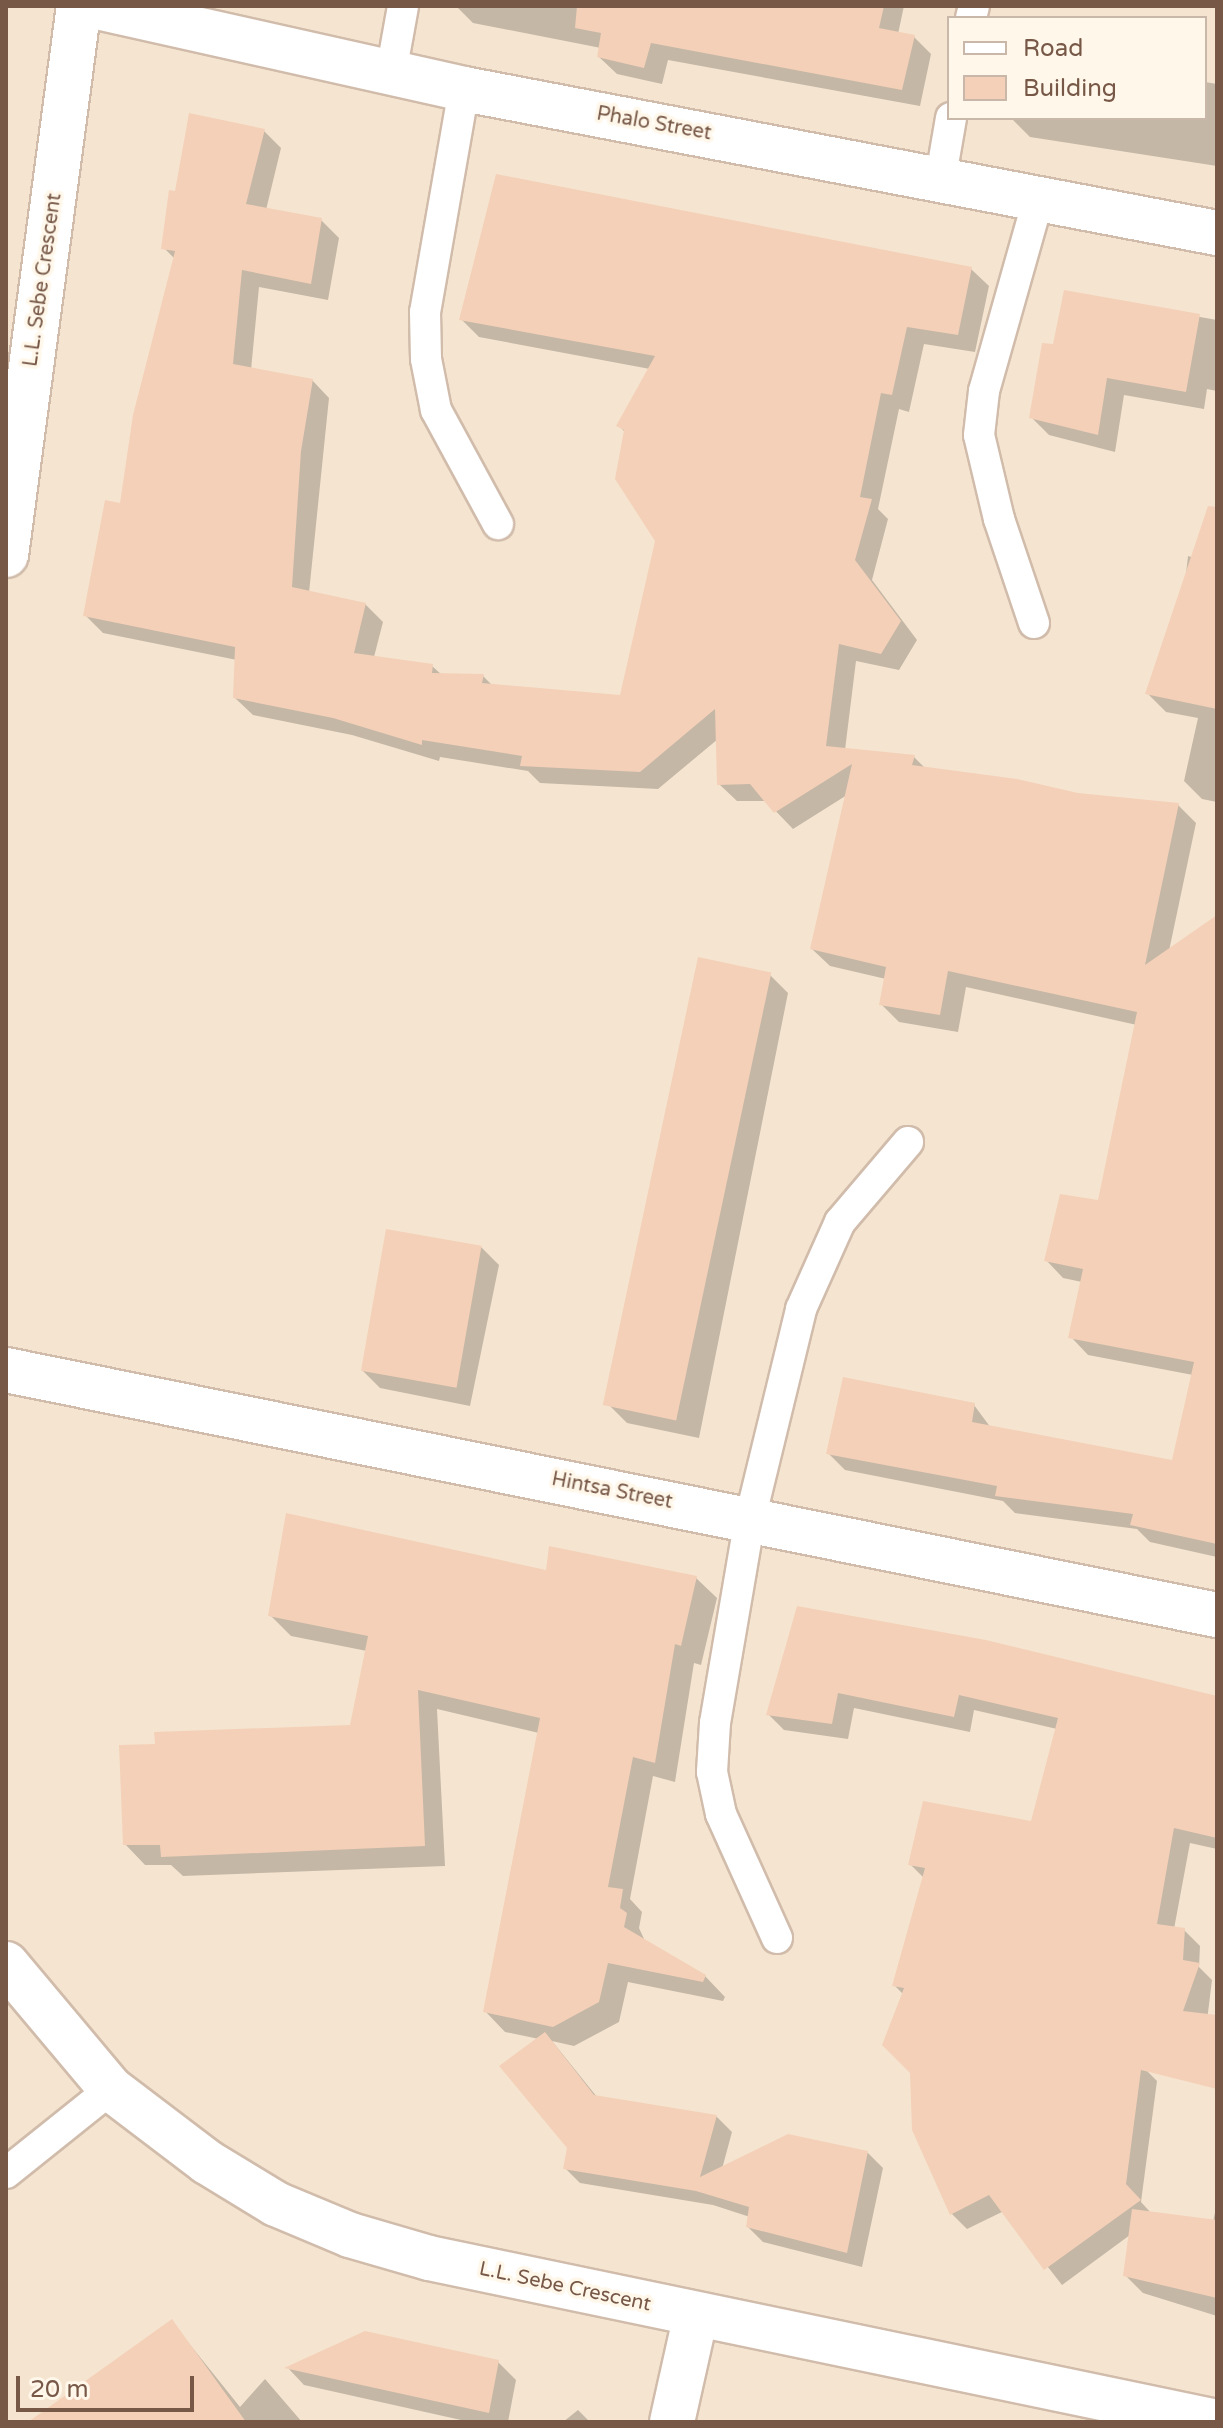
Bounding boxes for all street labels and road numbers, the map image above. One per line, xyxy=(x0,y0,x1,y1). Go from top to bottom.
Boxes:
street label: Phalo Street xyxy=(595,102,713,146)
street label: L.L. Sebe Crescent xyxy=(19,192,67,368)
street label: Hintsa Street xyxy=(550,1468,674,1514)
street label: L.L. Sebe Crescent xyxy=(477,2257,653,2317)

